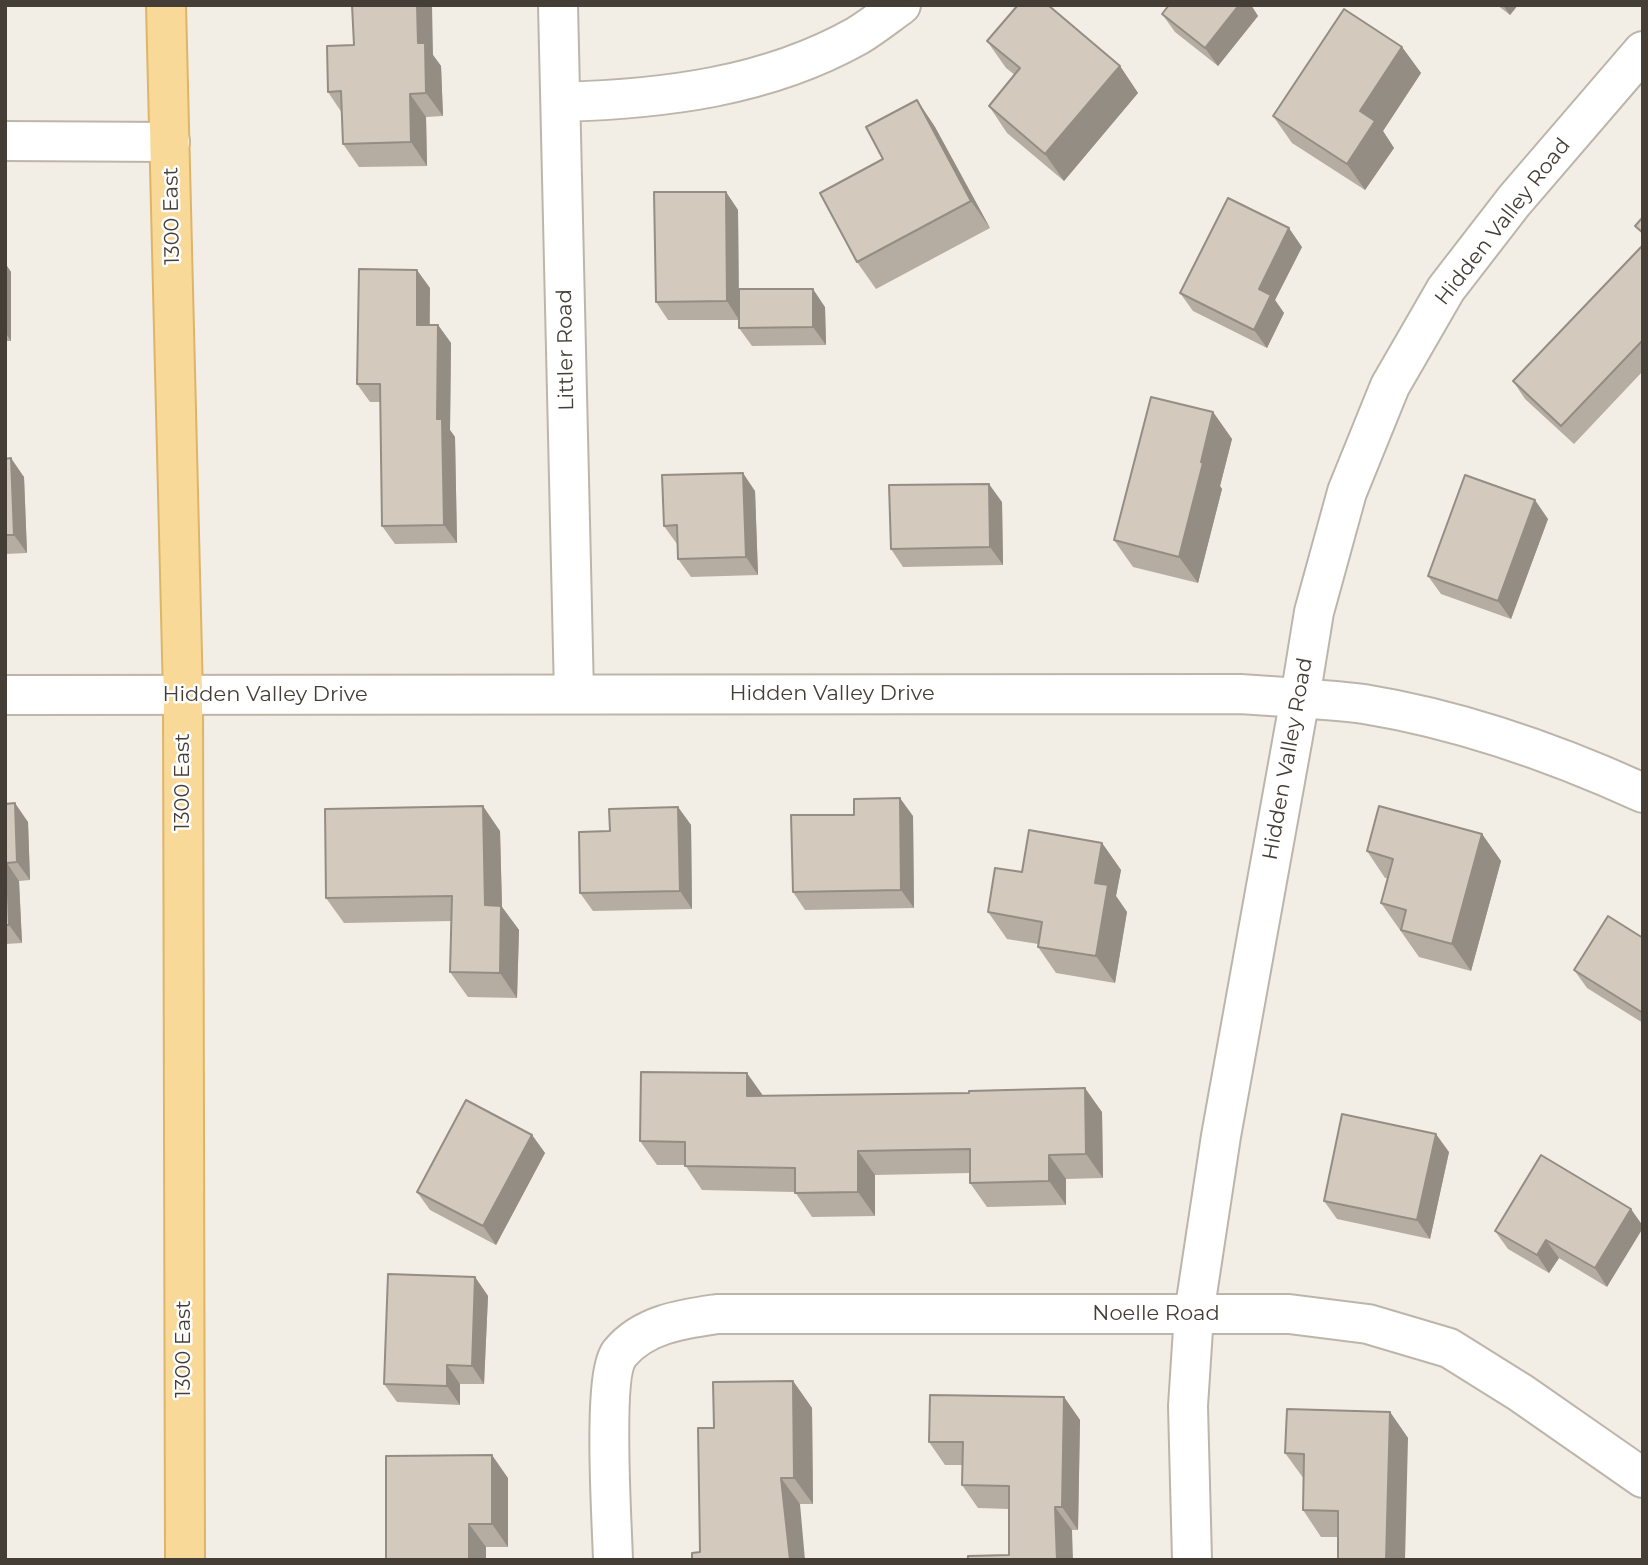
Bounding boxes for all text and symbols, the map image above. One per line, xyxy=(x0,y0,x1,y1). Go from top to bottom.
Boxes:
street label: Hidden Valley Road xyxy=(1430,133,1576,311)
street label: 1300 East xyxy=(159,167,185,265)
street label: Littler Road xyxy=(552,289,580,411)
street label: Hidden Valley Road xyxy=(1258,656,1318,862)
street label: Hidden Valley Drive xyxy=(729,681,935,707)
street label: Hidden Valley Drive xyxy=(162,682,368,708)
street label: 1300 East xyxy=(170,733,196,831)
street label: 1300 East xyxy=(171,1300,197,1398)
street label: Noelle Road xyxy=(1092,1301,1220,1327)

